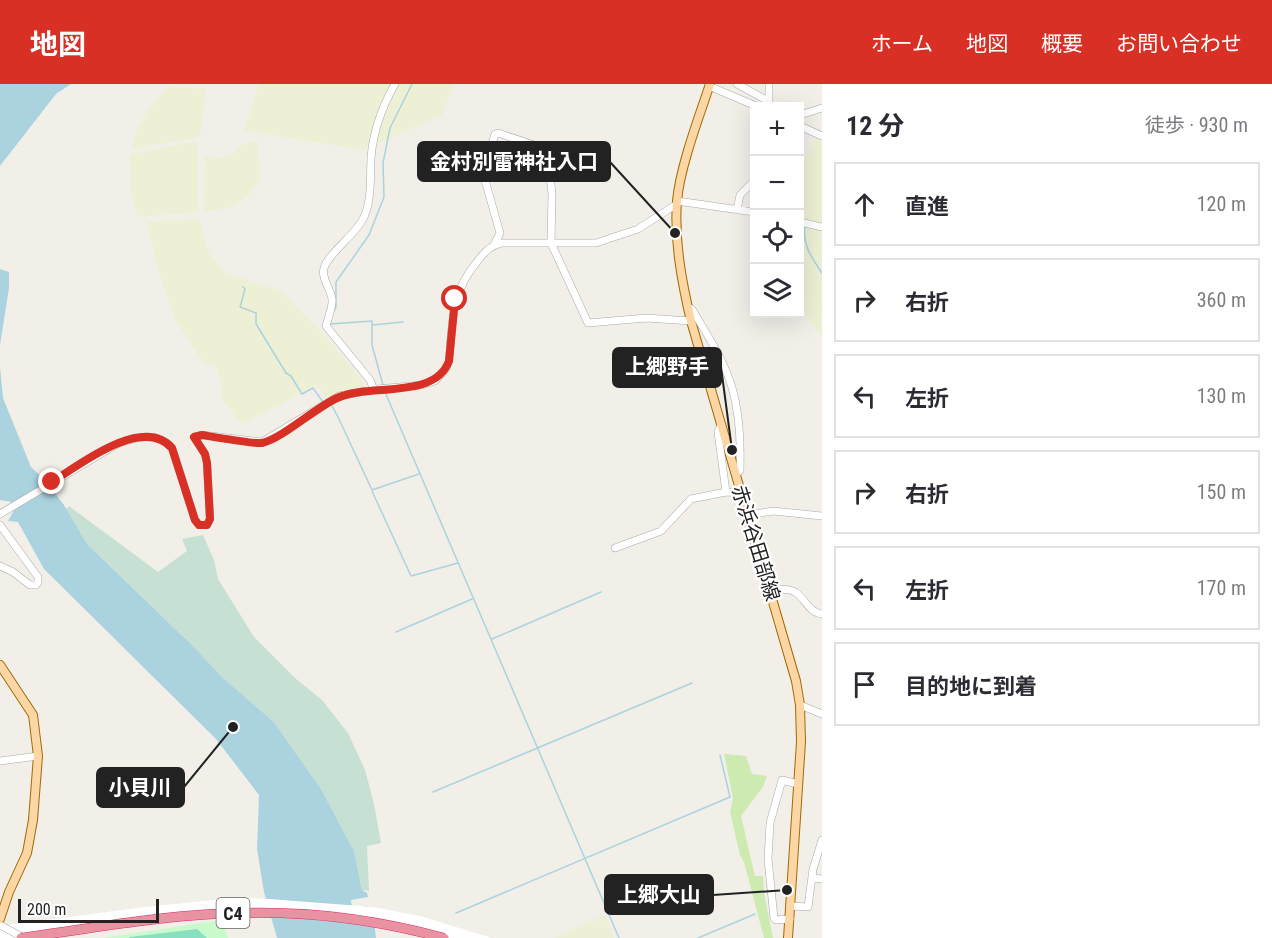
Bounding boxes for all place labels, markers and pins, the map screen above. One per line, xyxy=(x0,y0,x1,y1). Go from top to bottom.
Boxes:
callout: 金村別雷神社入口 xyxy=(418,142,610,181)
callout: 上郷野手 xyxy=(613,348,721,387)
callout: 小貝川 xyxy=(97,768,184,807)
callout: 上郷大山 xyxy=(605,875,713,914)

